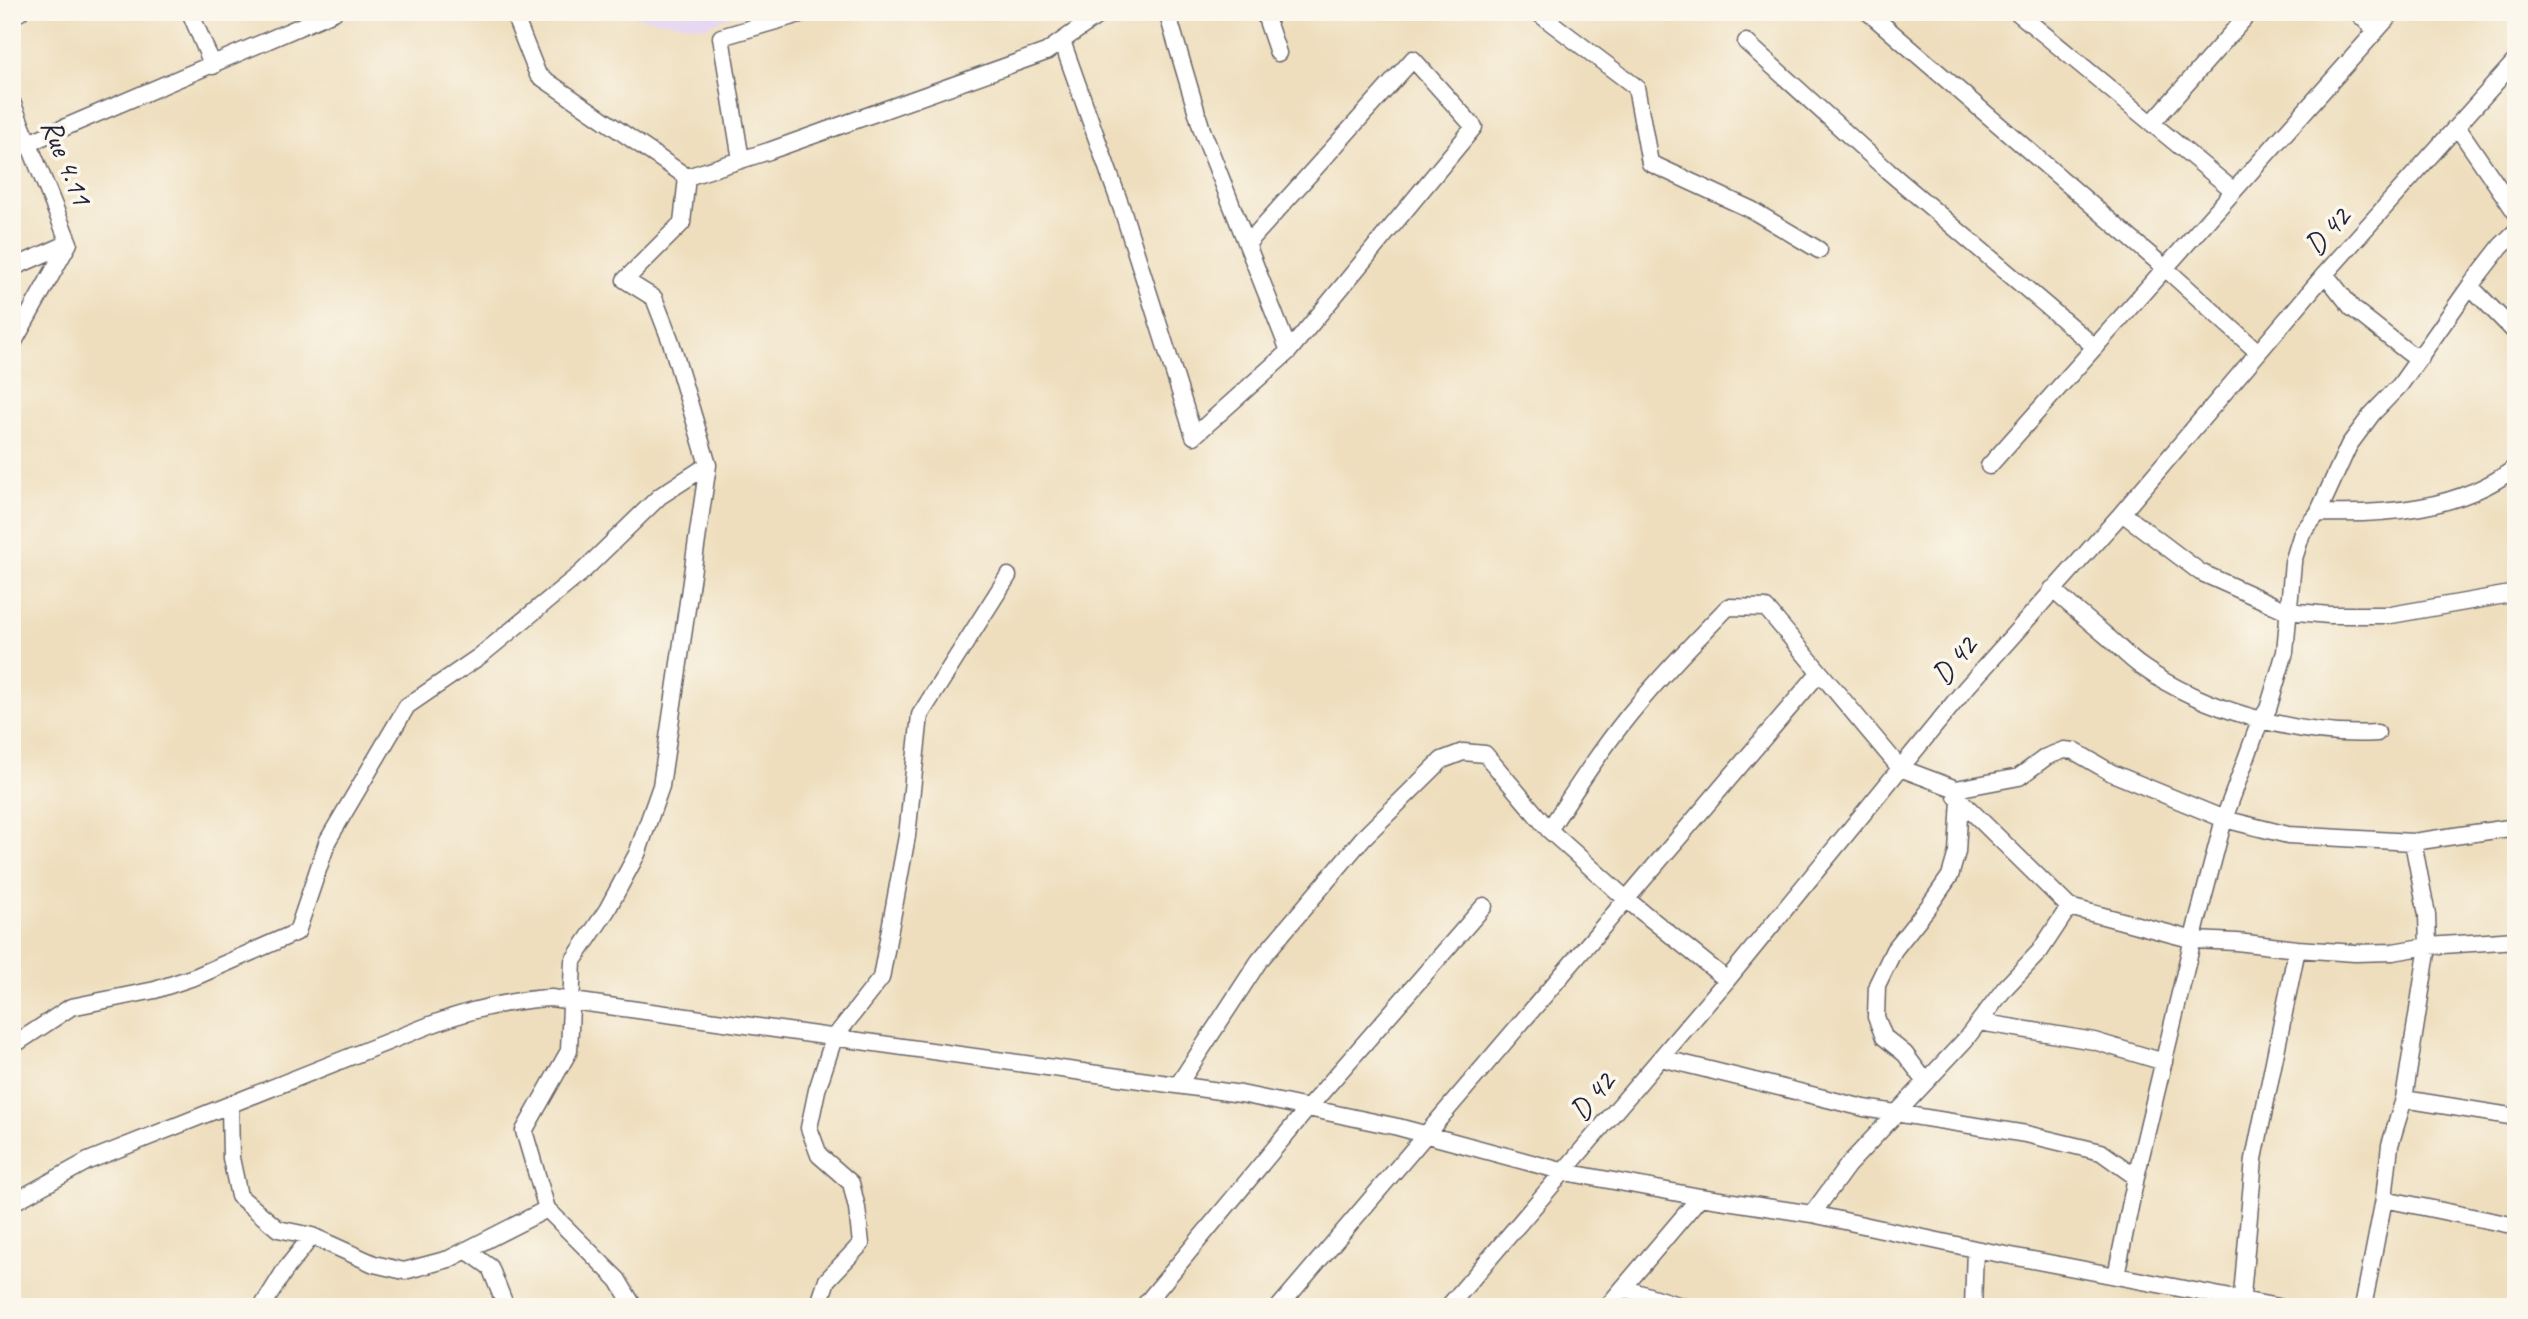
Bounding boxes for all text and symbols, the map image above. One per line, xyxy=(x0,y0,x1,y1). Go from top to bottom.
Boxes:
street label: Rue 4.11 xyxy=(33,113,102,212)
street label: D 42 xyxy=(2296,197,2360,263)
street label: D 42 xyxy=(1923,626,1987,692)
street label: D 42 xyxy=(1561,1062,1625,1128)

